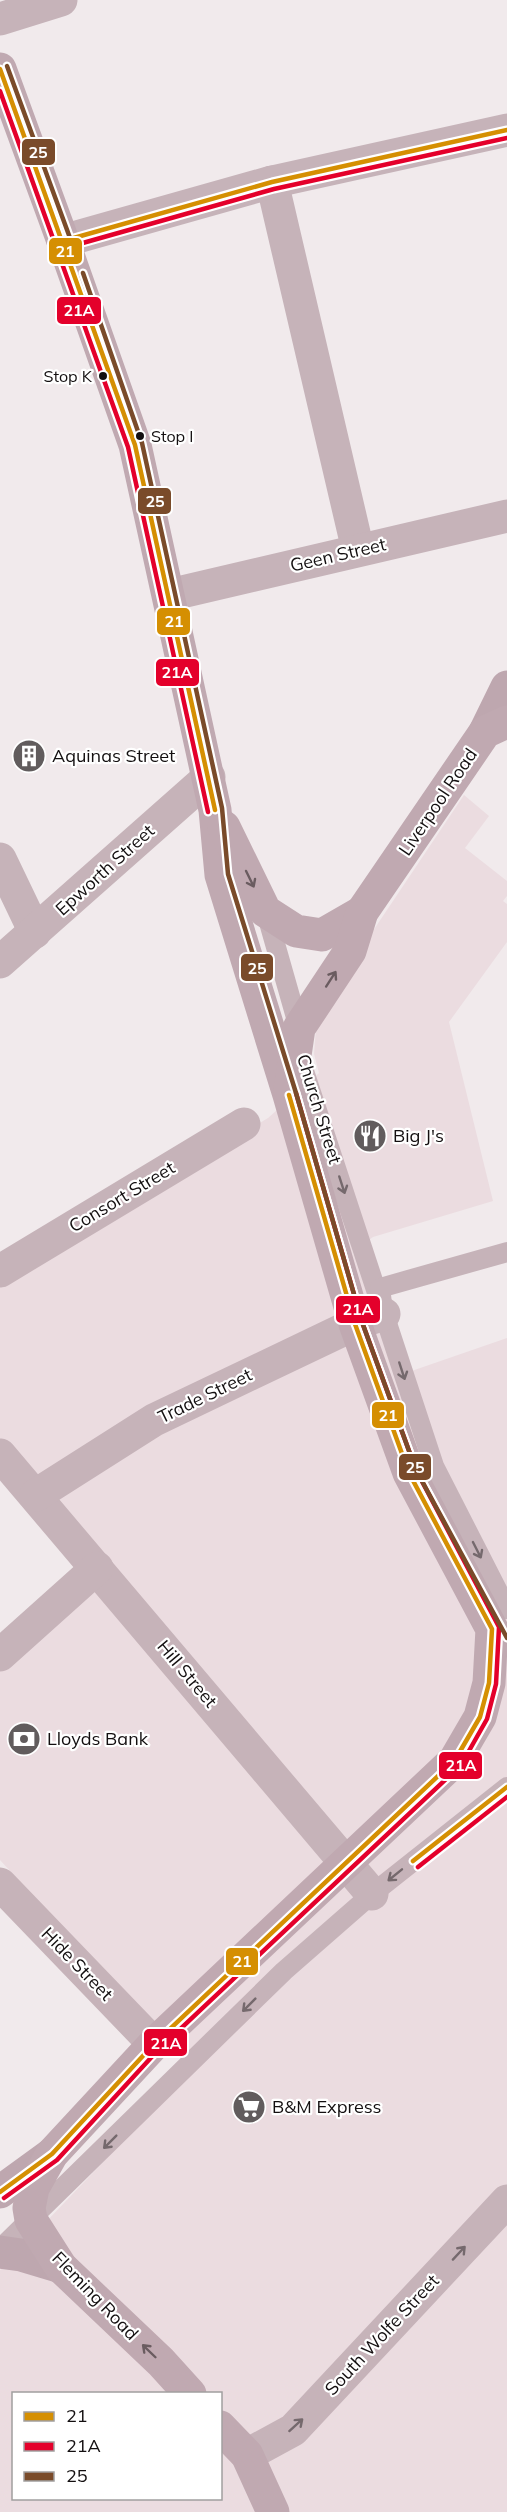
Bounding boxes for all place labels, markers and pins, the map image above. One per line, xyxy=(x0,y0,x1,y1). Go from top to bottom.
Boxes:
place label: Stop K xyxy=(43,366,93,386)
marker: Stop K xyxy=(97,370,109,382)
place label: Stop I xyxy=(151,426,194,446)
marker: Stop I xyxy=(134,430,146,442)
building icon: Aquinas Street xyxy=(11,738,47,774)
place label: Aquinas Street xyxy=(52,744,175,767)
restaurant icon: Big J's xyxy=(352,1118,388,1154)
place label: Big J's xyxy=(393,1124,444,1147)
bank icon: Lloyds Bank xyxy=(6,1721,42,1757)
place label: Lloyds Bank xyxy=(47,1727,149,1750)
supermarket icon: B&M Express xyxy=(231,2089,267,2125)
place label: B&M Express xyxy=(272,2095,382,2118)

